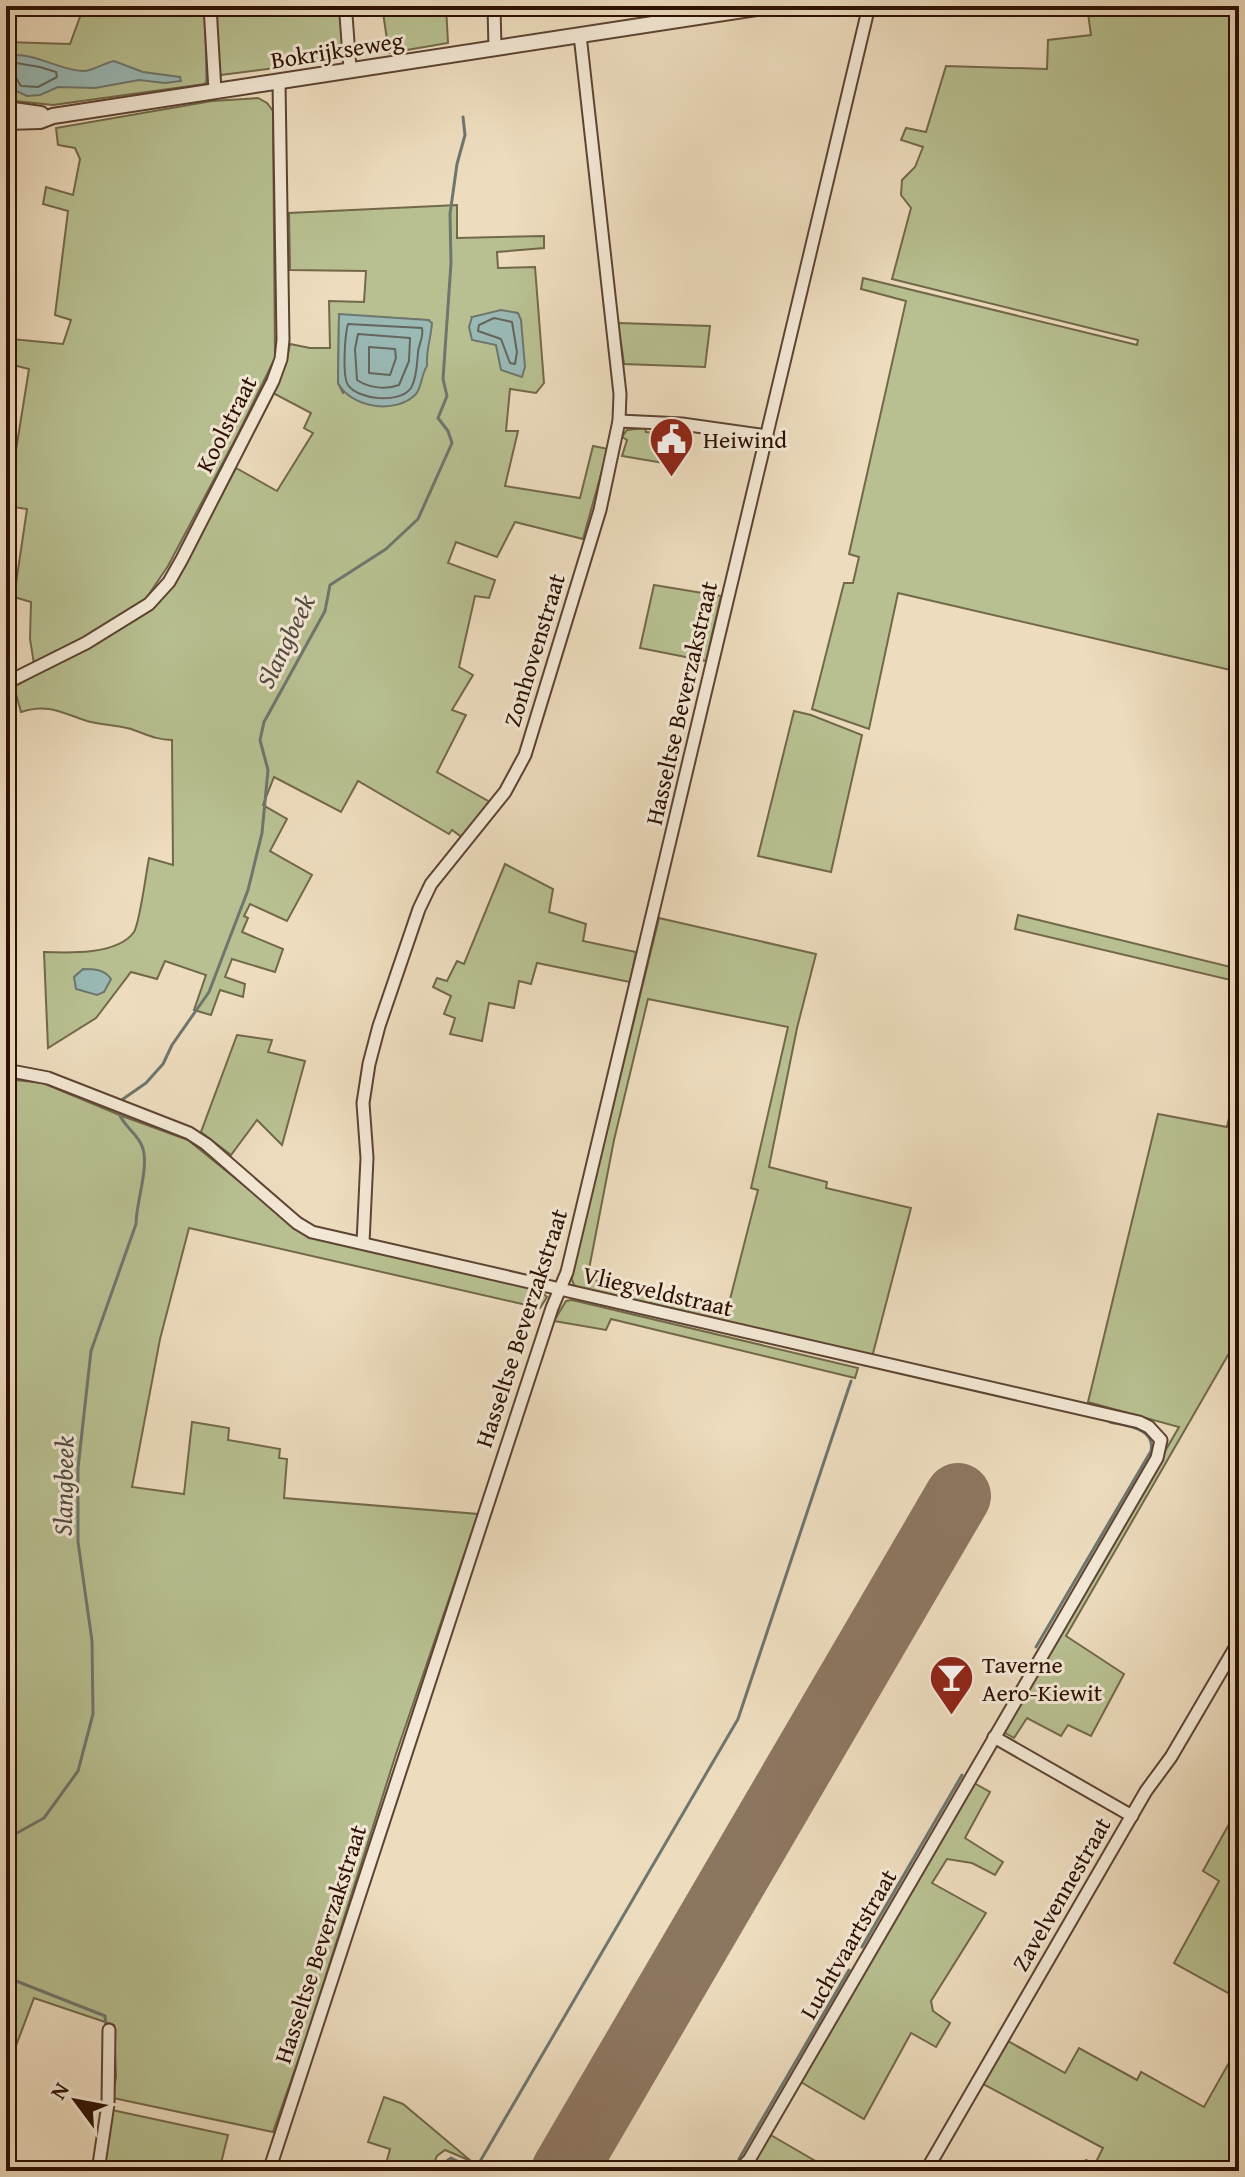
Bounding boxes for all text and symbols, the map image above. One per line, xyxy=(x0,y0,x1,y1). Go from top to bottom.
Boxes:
street label: Bokrijkseweg xyxy=(268,22,406,78)
street label: Koolstraat xyxy=(187,369,265,478)
public building icon: Heiwind xyxy=(648,415,696,478)
place label: Heiwind xyxy=(703,422,787,457)
street label: Zonhovenstraat xyxy=(494,569,574,731)
street label: Hasseltse Beverzakstraat xyxy=(636,577,726,828)
water label: Slangbeek xyxy=(246,587,325,695)
street label: Hasseltse Beverzakstraat xyxy=(466,1204,576,1452)
street label: Vliegveldstraat xyxy=(579,1257,737,1325)
water label: Slangbeek xyxy=(43,1435,83,1536)
place label: Taverne Aero-Kiewit xyxy=(982,1647,1103,1710)
bar icon: Taverne Aero-Kiewit xyxy=(927,1654,975,1717)
street label: Zavelvennestraat xyxy=(1003,1810,1120,1978)
street label: Hasseltse Beverzakstraat xyxy=(265,1820,375,2068)
street label: Luchtvaartstraat xyxy=(791,1862,905,2026)
north arrow xyxy=(36,2061,116,2141)
text: N xyxy=(42,2075,77,2105)

